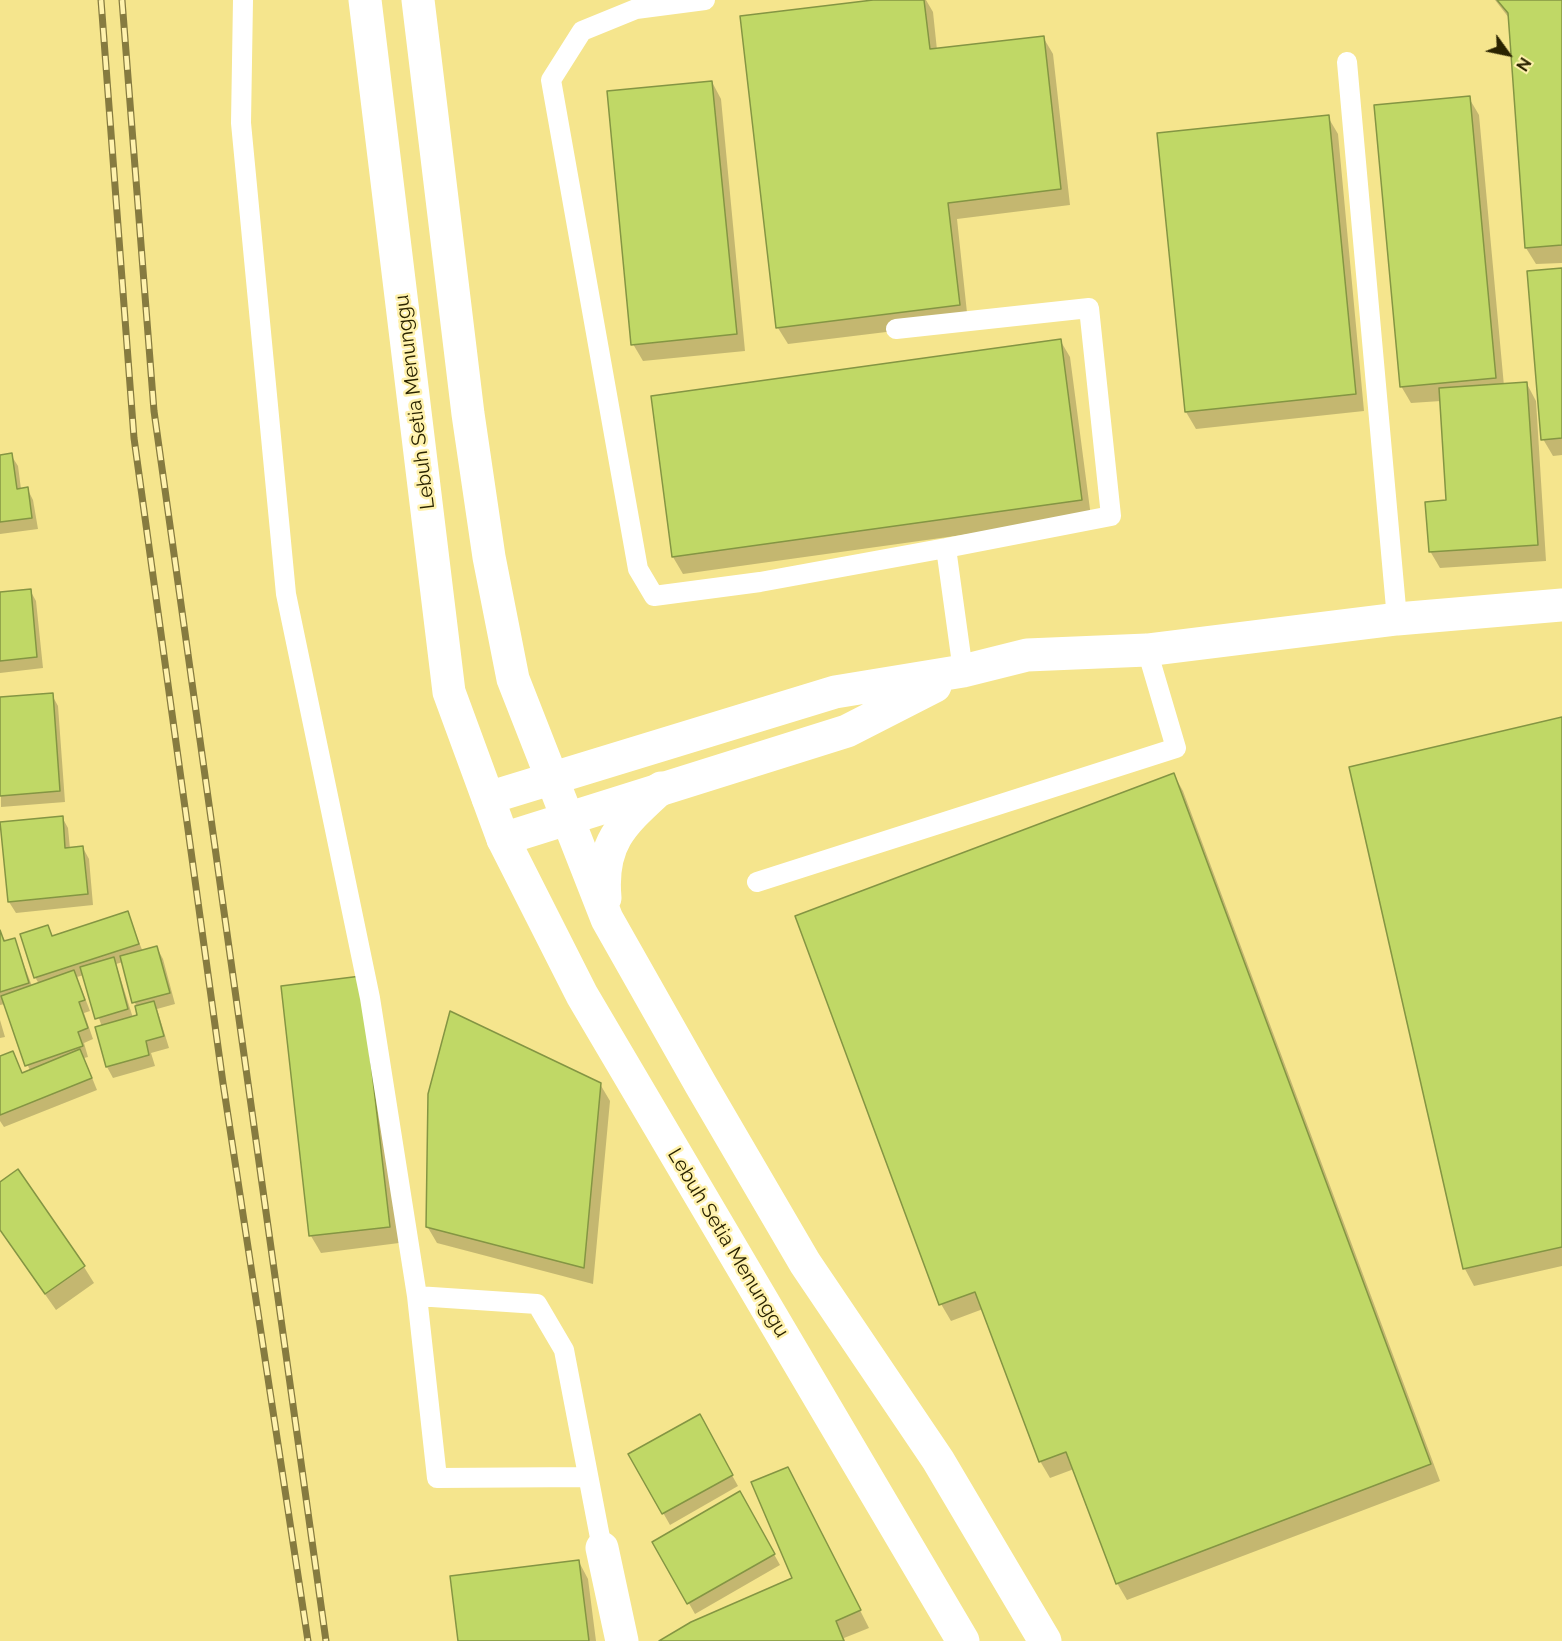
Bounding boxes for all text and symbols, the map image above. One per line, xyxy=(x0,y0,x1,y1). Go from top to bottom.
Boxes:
north arrow xyxy=(1478,24,1538,84)
text: N xyxy=(1512,54,1535,74)
street label: Lebuh Setia Menunggu xyxy=(390,293,440,511)
street label: Lebuh Setia Menunggu xyxy=(662,1144,794,1342)

